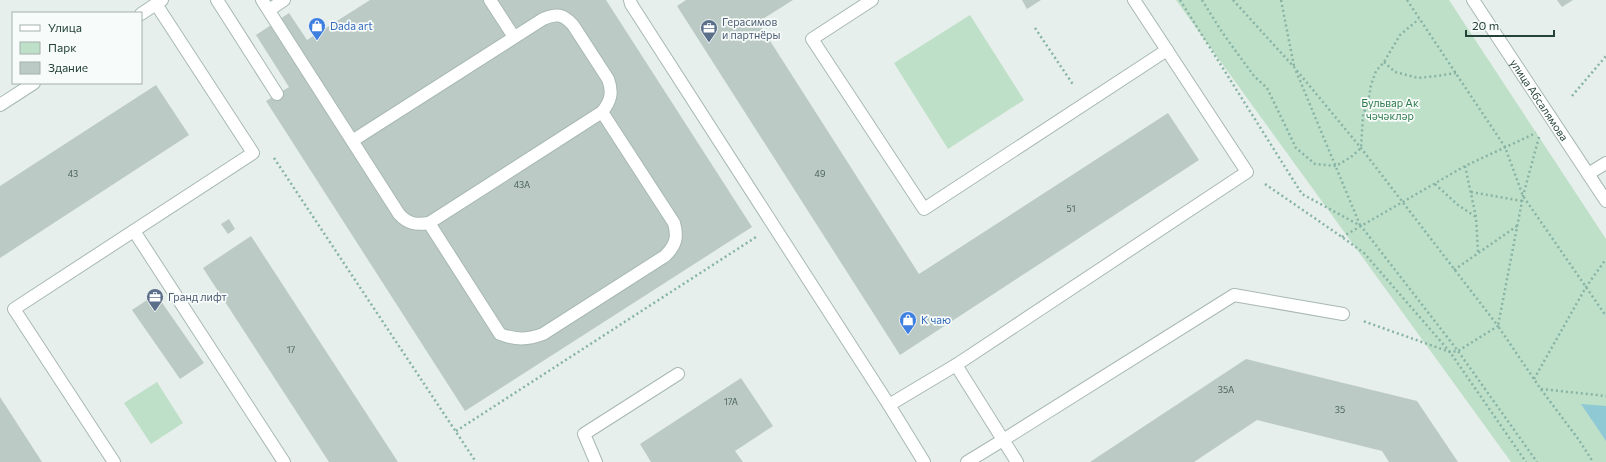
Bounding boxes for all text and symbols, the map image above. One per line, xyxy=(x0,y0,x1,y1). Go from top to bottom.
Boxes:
legend xyxy=(12,12,142,84)
scale bar xyxy=(1466,12,1554,38)
place label: Герасимов и партнёры xyxy=(722,15,780,41)
shop icon: Dada art xyxy=(307,16,327,41)
office icon: Герасимов и партнёры xyxy=(699,18,719,43)
text: 20 m xyxy=(1472,18,1499,32)
place label: Dada art xyxy=(330,19,373,32)
text: Улица xyxy=(48,20,82,34)
text: Парк xyxy=(48,40,77,54)
street label: улица Абсалямова xyxy=(1508,56,1571,143)
text: Здание xyxy=(48,60,88,74)
park label: Бульвар Ак чәчәкләр xyxy=(1361,96,1419,122)
house number: 43 xyxy=(68,168,78,179)
house number: 49 xyxy=(815,168,825,179)
house number: 43А xyxy=(514,179,530,190)
house number: 51 xyxy=(1066,203,1076,214)
office icon: Гранд лифт xyxy=(145,287,165,312)
place label: Гранд лифт xyxy=(168,290,227,303)
shop icon: К чаю xyxy=(898,310,918,335)
place label: К чаю xyxy=(921,313,951,326)
house number: 17 xyxy=(287,344,296,355)
house number: 35А xyxy=(1218,384,1234,395)
house number: 17А xyxy=(724,396,738,407)
house number: 35 xyxy=(1335,404,1345,415)

